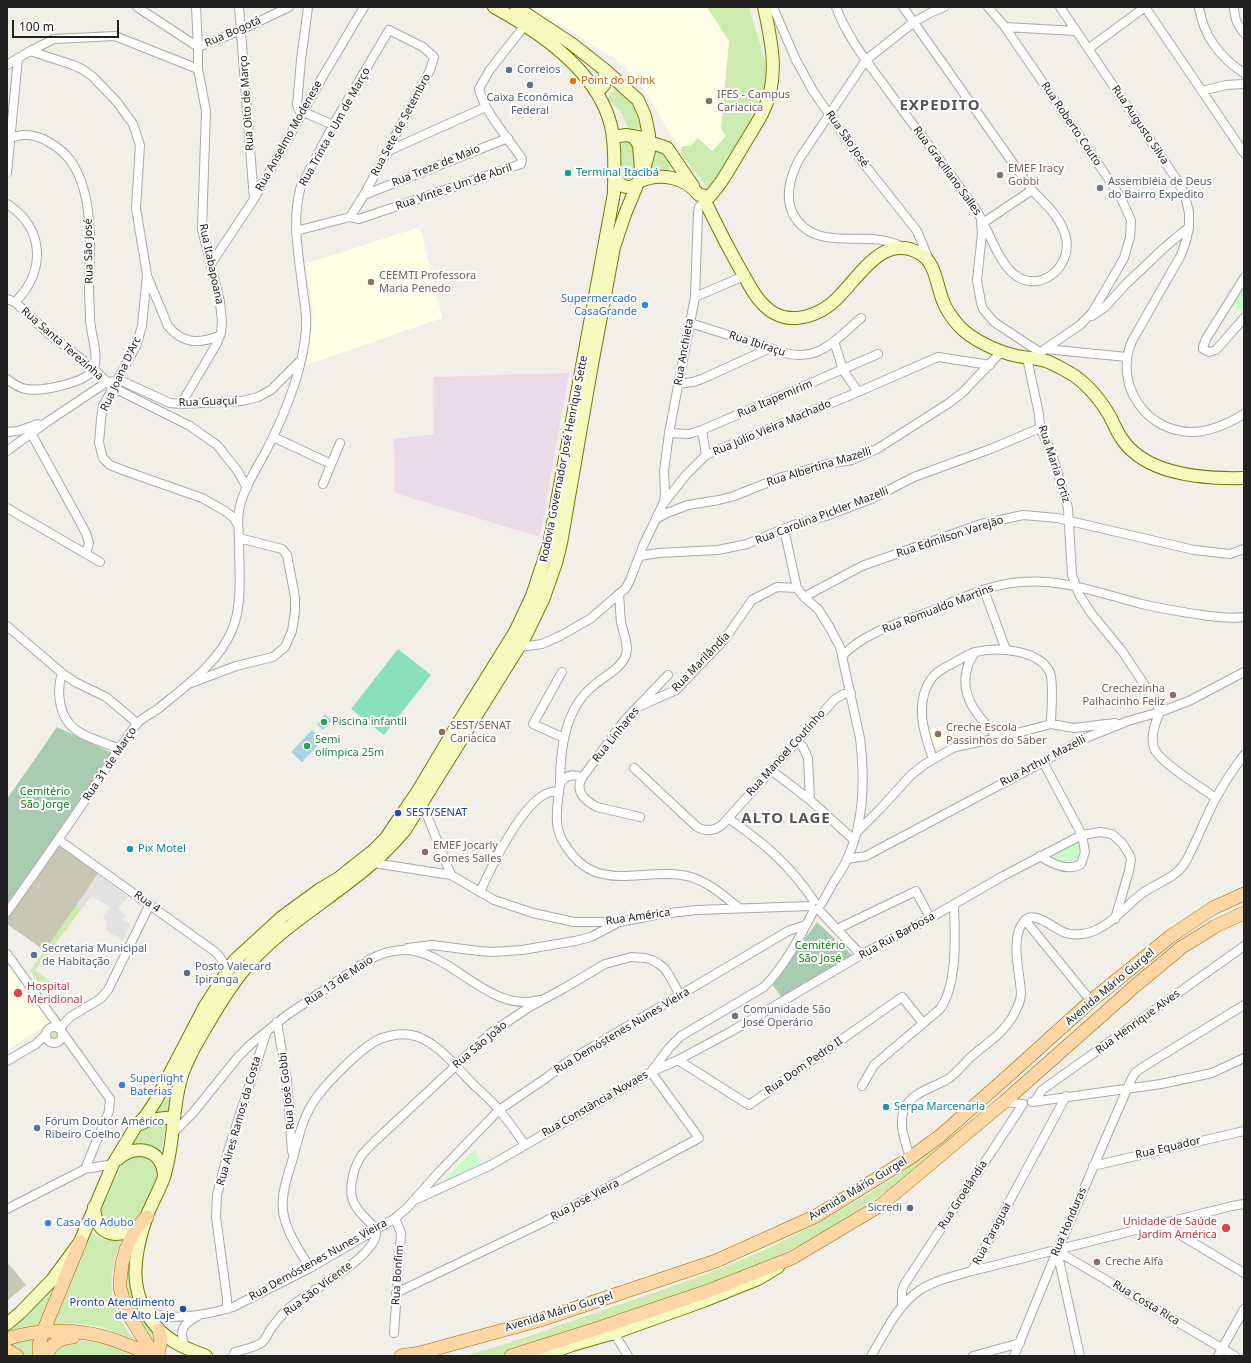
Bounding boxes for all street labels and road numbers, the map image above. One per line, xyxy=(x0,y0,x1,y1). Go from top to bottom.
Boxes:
street label: Rua Bogotá xyxy=(203,14,263,50)
street label: Rua Oito de Março xyxy=(237,55,257,151)
street label: Rua Trinta e Um de Março xyxy=(297,65,373,189)
street label: Rua Sete de Setembro xyxy=(368,71,434,179)
street label: Rua Anselmo Modenese xyxy=(253,78,325,194)
street label: Rua Roberto Couto xyxy=(1038,80,1104,168)
street label: Rua Augusto Silva xyxy=(1109,83,1171,167)
street label: Rua São José xyxy=(823,108,871,170)
street label: Rua Graciliano Salles xyxy=(910,124,984,218)
street label: Rua Treze de Maio xyxy=(390,142,482,190)
street label: Rua Vinte e Um de Abril xyxy=(394,161,514,213)
street label: Rua São José xyxy=(82,218,96,284)
street label: Rua Itabapoana xyxy=(196,223,226,305)
street label: Rua Santa Terezinha xyxy=(18,305,106,383)
street label: Rua Anchieta xyxy=(672,317,696,387)
street label: Rua Ibiraçu xyxy=(727,329,787,359)
street label: Rua Joana D'Arc xyxy=(98,335,144,413)
street label: Rodovia Governador José Henrique Sette xyxy=(537,355,591,563)
street label: Rua Itapemirim xyxy=(735,377,815,421)
street label: Rua Guaçuí xyxy=(179,394,237,410)
street label: Rua Júlio Vieira Machado xyxy=(711,397,833,459)
street label: Rua Maria Ortiz xyxy=(1035,424,1073,504)
street label: Rua Albertina Mazelli xyxy=(765,445,873,489)
street label: Rua Carolina Pickler Mazelli xyxy=(754,485,890,547)
street label: Rua Edmilson Varejão xyxy=(895,513,1005,561)
street label: Rua Romualdo Martins xyxy=(881,582,995,636)
street label: Rua Marilândia xyxy=(669,629,733,695)
street label: Rua Linhares xyxy=(590,705,642,765)
street label: Rua Manoel Coutinho xyxy=(744,707,828,799)
street label: Rua 31 de Março xyxy=(80,725,140,803)
street label: Rua Arthur Mazelli xyxy=(998,733,1088,789)
street label: Rua 4 xyxy=(131,888,163,916)
street label: Rua América xyxy=(605,906,671,928)
street label: Rua Rui Barbosa xyxy=(857,910,937,962)
street label: Avenida Mário Gurgel xyxy=(1063,946,1157,1028)
street label: Rua 13 de Maio xyxy=(302,953,376,1009)
street label: Rua Demóstenes Nunes Vieira xyxy=(552,985,692,1077)
street label: Rua Henrique Alves xyxy=(1093,987,1183,1057)
street label: Rua São João xyxy=(450,1018,510,1072)
street label: Rua Dom Pedro II xyxy=(763,1034,845,1098)
street label: Rua José Gobbi xyxy=(276,1052,298,1130)
street label: Rua Aires Ramos da Costa xyxy=(214,1055,264,1187)
street label: Rua Constância Novaes xyxy=(540,1068,650,1140)
street label: Rua Equador xyxy=(1134,1134,1202,1162)
street label: Avenida Mário Gurgel xyxy=(806,1154,910,1224)
street label: Rua Groelândia xyxy=(936,1158,990,1232)
street label: Rua José Vieira xyxy=(549,1176,621,1224)
street label: Rua Honduras xyxy=(1049,1186,1089,1258)
street label: Rua Paraguai xyxy=(970,1201,1014,1267)
street label: Rua Demóstenes Nunes Vieira xyxy=(247,1216,389,1304)
street label: Rua Bonfim xyxy=(389,1245,407,1305)
street label: Rua São Vicente xyxy=(281,1259,355,1319)
street label: Rua Costa Rica xyxy=(1110,1278,1182,1328)
street label: Avenida Mário Gurgel xyxy=(503,1289,615,1335)

